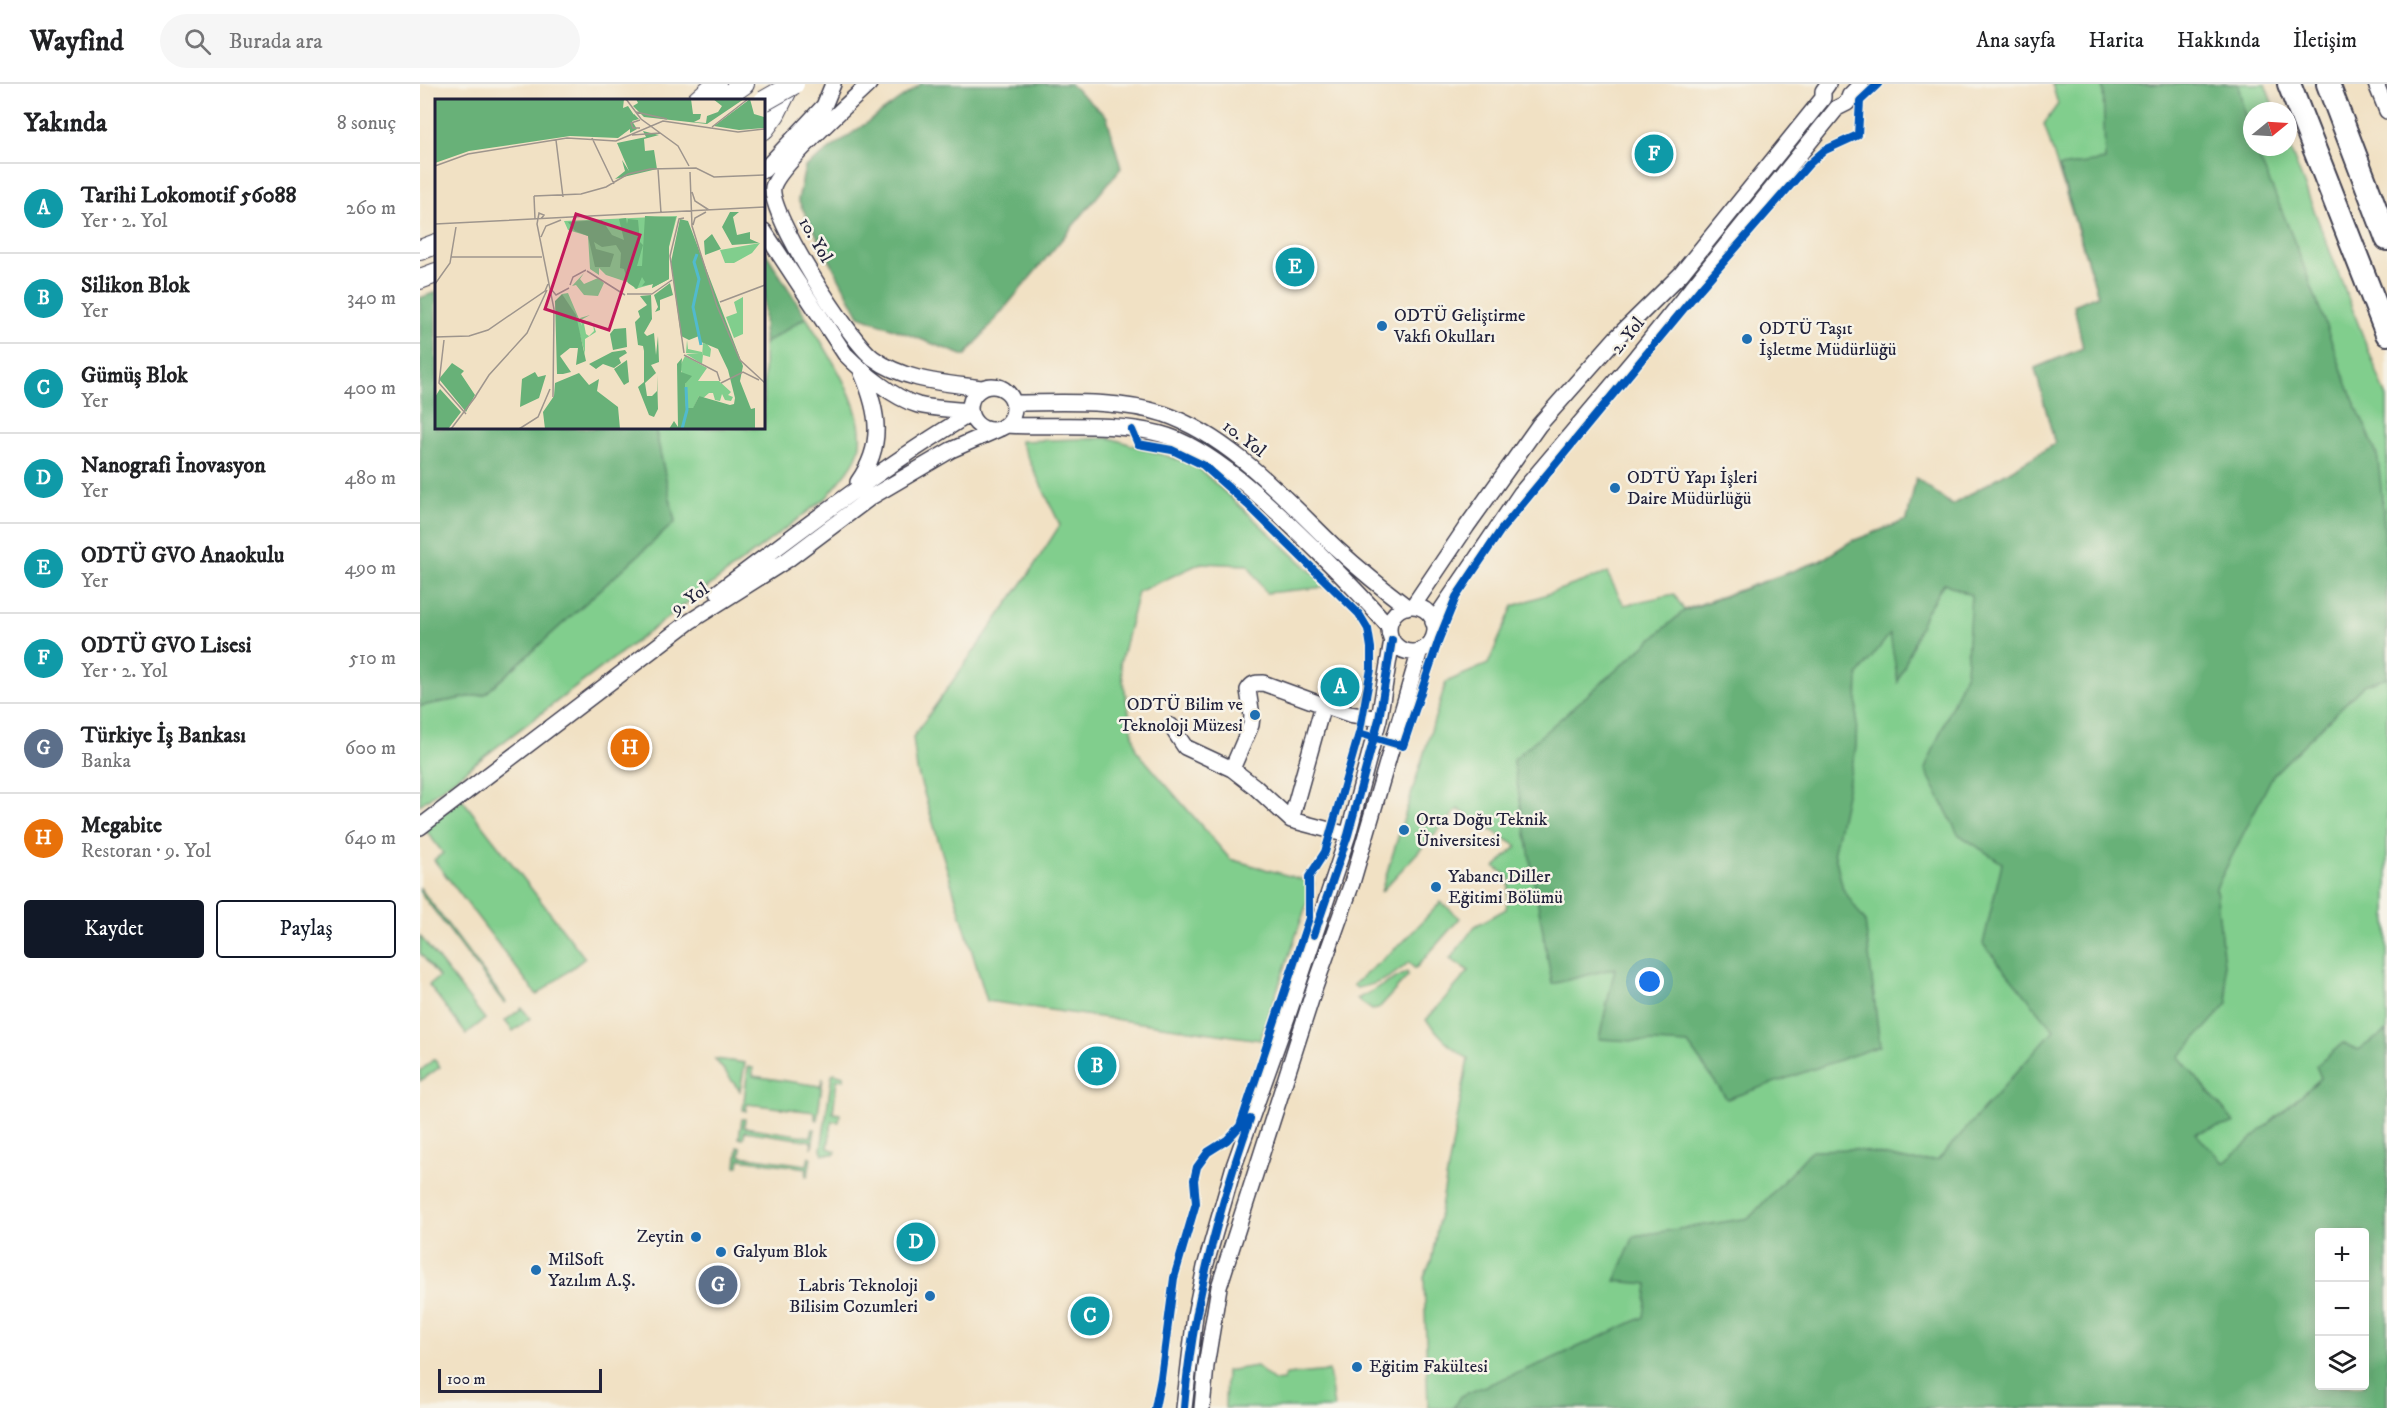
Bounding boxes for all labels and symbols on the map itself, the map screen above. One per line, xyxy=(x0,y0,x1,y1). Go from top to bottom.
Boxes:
inset map xyxy=(435,99,765,429)
north arrow xyxy=(2243,102,2297,156)
pin: F xyxy=(1634,132,1674,176)
street label: 10. Yol xyxy=(793,213,837,267)
pin: E xyxy=(1276,244,1314,290)
place label: ODTÜ Geliştirme Vakfı Okulları xyxy=(1393,305,1526,348)
street label: 2. Yol xyxy=(1606,312,1650,359)
place label: ODTÜ Taşıt İşletme Müdürlüğü xyxy=(1759,318,1897,361)
marker: ODTÜ Geliştirme Vakfı Okulları xyxy=(1375,319,1389,333)
marker: ODTÜ Taşıt İşletme Müdürlüğü xyxy=(1740,332,1754,346)
street label: 10. Yol xyxy=(1218,416,1271,463)
place label: ODTÜ Yapı İşleri Daire Müdürlüğü xyxy=(1627,466,1757,510)
marker: ODTÜ Yapı İşleri Daire Müdürlüğü xyxy=(1608,481,1622,495)
street label: 9. Yol xyxy=(666,578,714,620)
pin: A xyxy=(1320,664,1360,710)
place label: ODTÜ Bilim ve Teknoloji Müzesi xyxy=(1119,694,1243,737)
marker: ODTÜ Bilim ve Teknoloji Müzesi xyxy=(1248,708,1262,722)
pin: H xyxy=(610,726,650,770)
place label: Orta Doğu Teknik Üniversitesi xyxy=(1416,809,1547,852)
marker: Orta Doğu Teknik Üniversitesi xyxy=(1397,823,1411,837)
place label: Yabancı Diller Eğitimi Bölümü xyxy=(1448,866,1563,909)
marker: Yabancı Diller Eğitimi Bölümü xyxy=(1429,880,1443,894)
your location xyxy=(1635,967,1664,996)
pin: B xyxy=(1078,1044,1116,1088)
pin: D xyxy=(896,1220,936,1264)
place label: Zeytin xyxy=(637,1226,685,1248)
marker: Zeytin xyxy=(689,1230,703,1244)
place label: Galyum Blok xyxy=(733,1241,827,1263)
marker: Galyum Blok xyxy=(714,1245,728,1259)
place label: MilSoft Yazılım A.Ş. xyxy=(548,1249,636,1292)
pin: G xyxy=(698,1262,738,1308)
marker: MilSoft Yazılım A.Ş. xyxy=(529,1263,543,1277)
place label: Labris Teknoloji Bilisim Cozumleri xyxy=(789,1275,918,1318)
marker: Labris Teknoloji Bilisim Cozumleri xyxy=(923,1289,937,1303)
pin: C xyxy=(1070,1294,1110,1338)
place label: Eğitim Fakültesi xyxy=(1369,1356,1488,1378)
marker: Eğitim Fakültesi xyxy=(1350,1360,1364,1374)
scale bar xyxy=(438,1366,602,1394)

